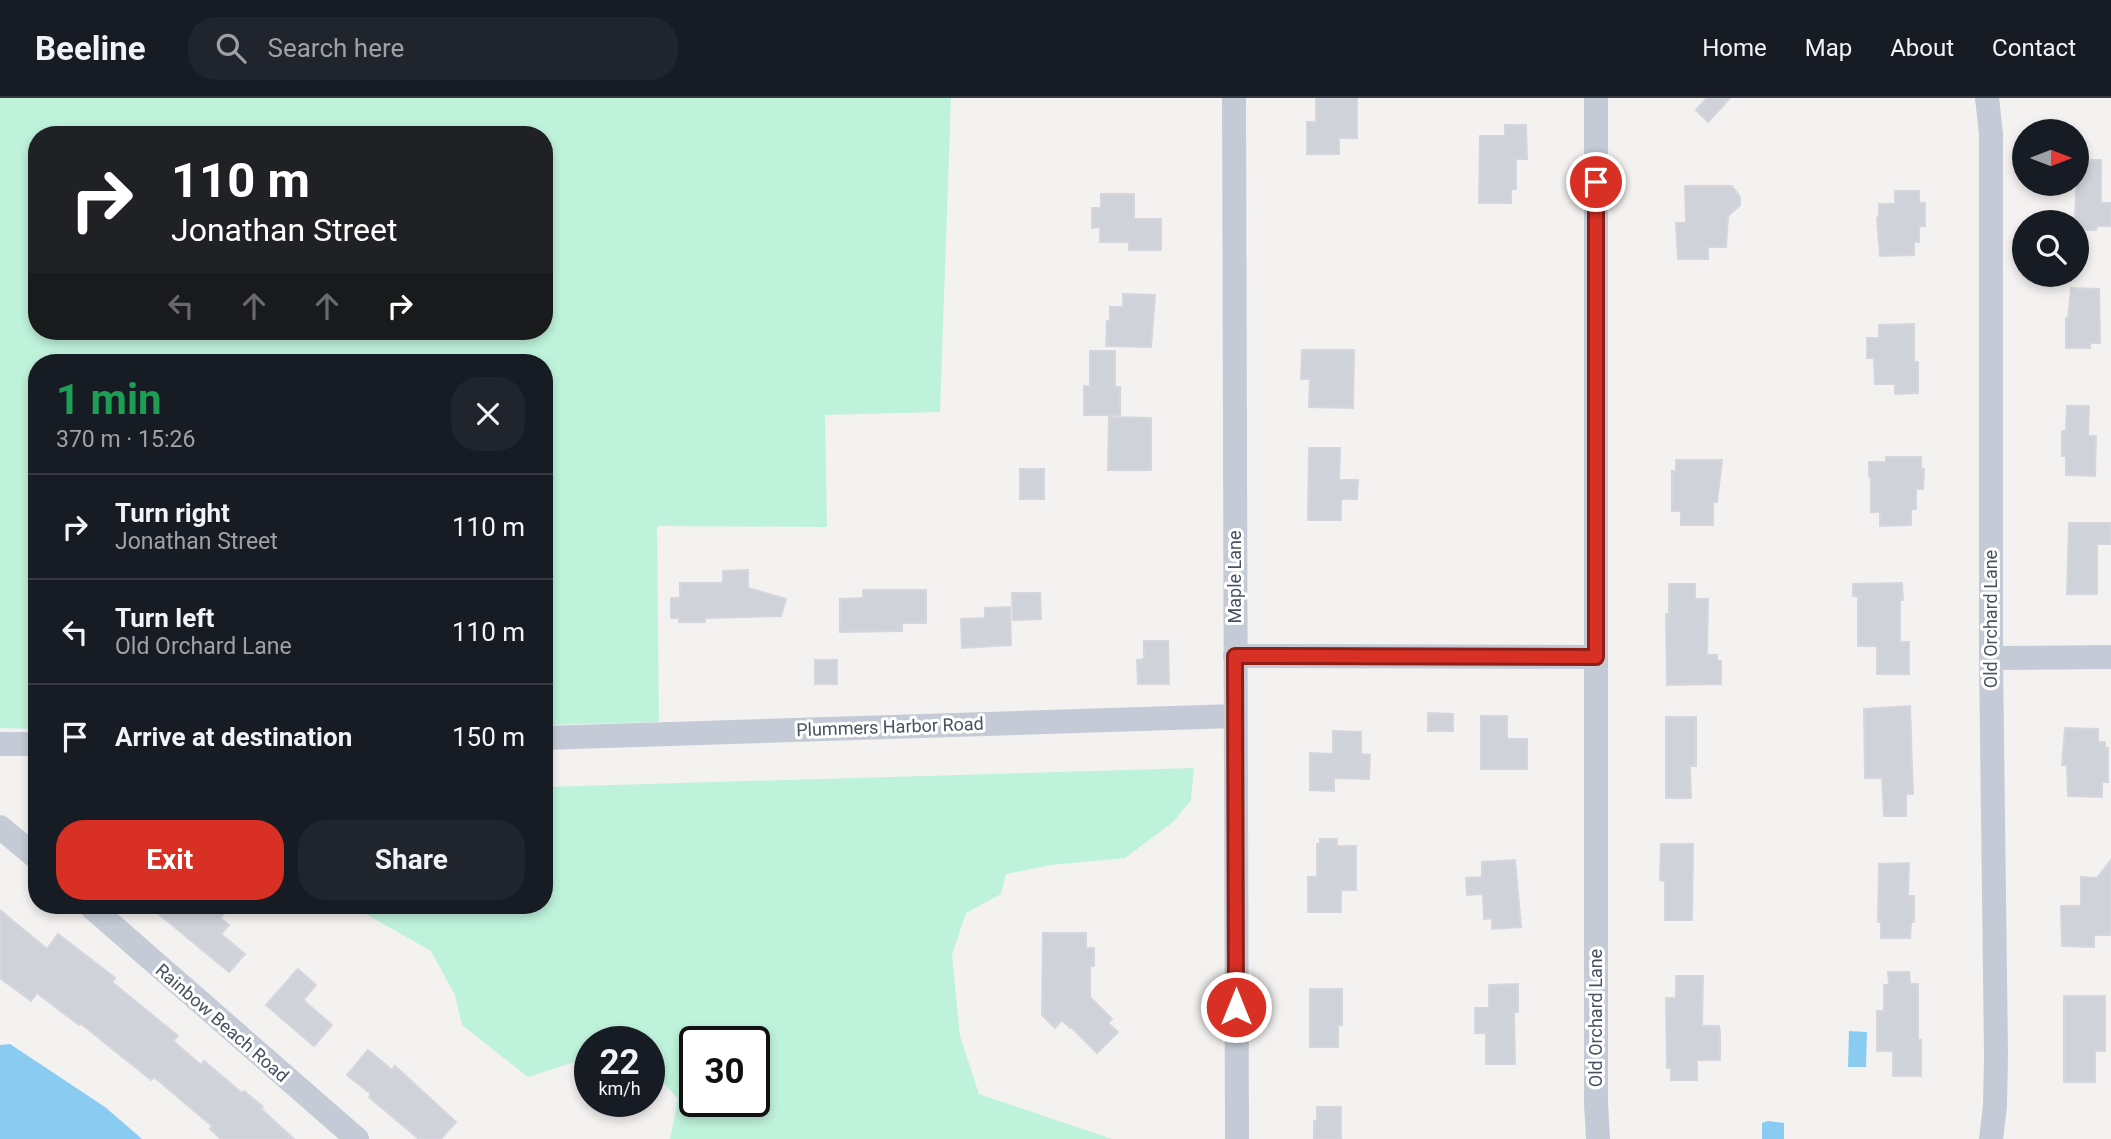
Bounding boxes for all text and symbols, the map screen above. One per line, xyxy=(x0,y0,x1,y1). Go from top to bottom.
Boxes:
search box xyxy=(188,17,678,80)
text: Beeline xyxy=(35,29,146,68)
icon: search xyxy=(212,29,250,67)
text: Search here xyxy=(268,33,404,63)
text: Home xyxy=(1702,34,1767,62)
text: Map xyxy=(1805,34,1852,62)
text: About xyxy=(1890,34,1954,62)
text: Contact xyxy=(1992,34,2076,62)
north arrow xyxy=(2012,119,2090,196)
map controls xyxy=(2012,119,2089,287)
text: 110 m xyxy=(171,152,310,209)
pin xyxy=(1566,152,1626,212)
icon: right xyxy=(56,154,147,245)
icon: arrive xyxy=(1577,163,1615,201)
button: search xyxy=(2012,210,2089,287)
text: Jonathan Street xyxy=(171,211,398,249)
icon: left xyxy=(162,287,200,325)
icon: ahead xyxy=(235,287,273,325)
icon: ahead xyxy=(308,287,346,325)
icon: right xyxy=(381,287,419,325)
text: 1 min xyxy=(56,375,162,424)
button: close xyxy=(451,377,525,451)
text: 370 m · 15:26 xyxy=(56,426,195,453)
text: Turn right xyxy=(115,498,230,528)
icon: right xyxy=(56,508,94,546)
text: 110 m xyxy=(452,512,525,542)
text: Jonathan Street xyxy=(115,528,278,555)
street label: Maple Lane xyxy=(1224,531,1245,623)
street label: Old Orchard Lane xyxy=(1980,550,2001,688)
text: Turn left xyxy=(115,603,214,633)
icon: left xyxy=(56,613,94,651)
text: 110 m xyxy=(452,617,525,647)
text: Old Orchard Lane xyxy=(115,633,292,660)
street label: Plummers Harbor Road xyxy=(796,713,984,740)
icon: arrive xyxy=(56,718,94,756)
text: Arrive at destination xyxy=(115,722,352,752)
text: 150 m xyxy=(452,722,525,752)
button: Exit xyxy=(56,820,284,900)
button: Share xyxy=(298,820,525,900)
street label: Old Orchard Lane xyxy=(1585,949,1606,1087)
street label: Rainbow Beach Road xyxy=(152,959,293,1086)
position arrow xyxy=(1199,970,1273,1044)
speed limit sign: 30 xyxy=(679,1026,770,1117)
text: 22 xyxy=(599,1042,640,1083)
text: km/h xyxy=(598,1078,641,1099)

